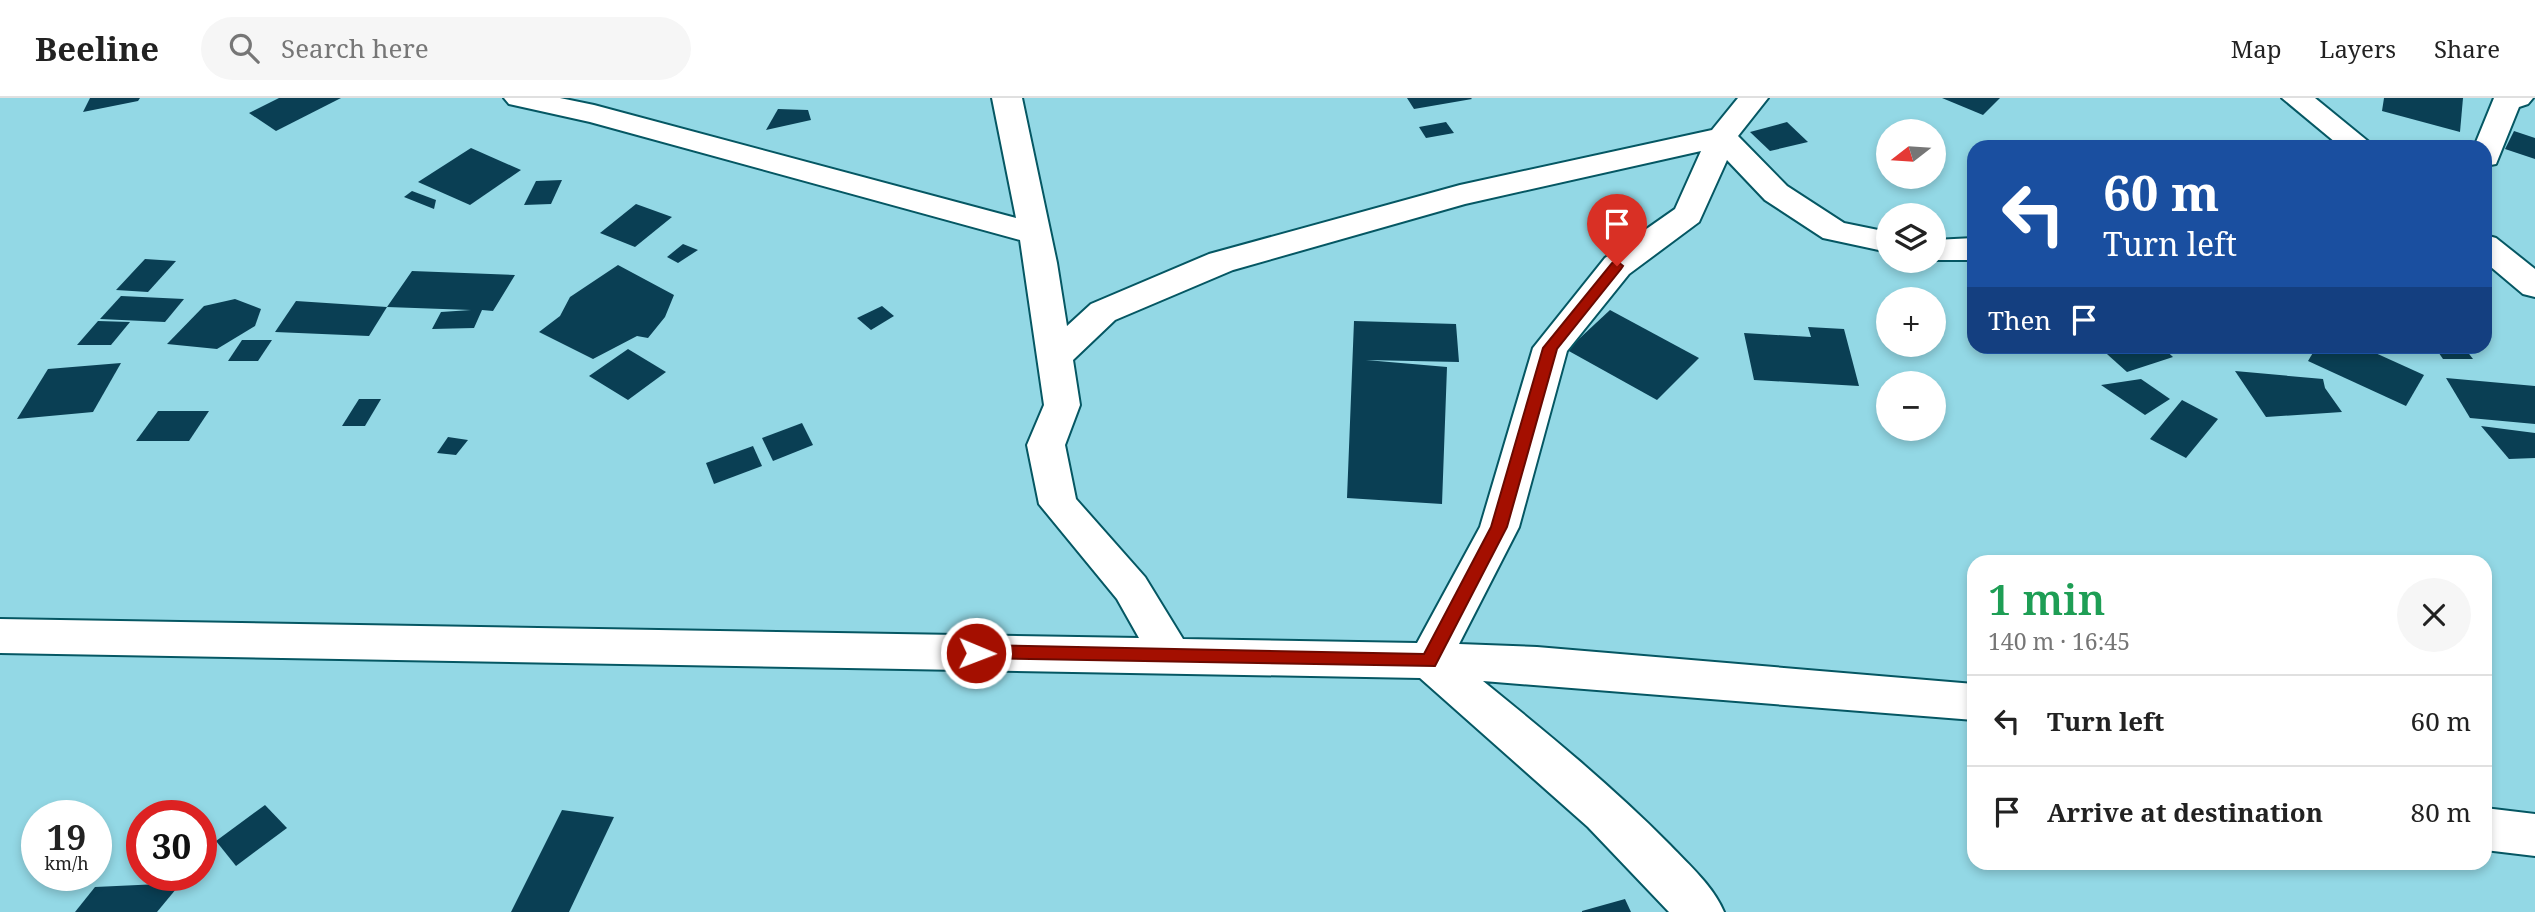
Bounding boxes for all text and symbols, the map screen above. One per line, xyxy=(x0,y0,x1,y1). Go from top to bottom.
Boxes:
search box xyxy=(201,17,691,80)
text: Beeline xyxy=(35,26,159,71)
icon: search xyxy=(225,29,263,67)
text: Search here xyxy=(281,30,429,66)
text: Map xyxy=(2231,32,2282,65)
text: Layers xyxy=(2320,32,2396,65)
text: Share xyxy=(2434,32,2500,65)
north arrow xyxy=(1876,119,1946,189)
map controls xyxy=(1876,119,1946,441)
text: 60 m xyxy=(2103,159,2219,225)
icon: left xyxy=(1988,168,2079,259)
pin xyxy=(1587,194,1647,266)
button: layers xyxy=(1876,203,1946,273)
icon: arrive xyxy=(1598,205,1636,243)
text: Turn left xyxy=(2103,222,2237,265)
button: + xyxy=(1876,287,1946,357)
icon: arrive xyxy=(2065,301,2103,339)
text: Then xyxy=(1988,302,2051,338)
button: − xyxy=(1876,371,1946,441)
text: 1 min xyxy=(1988,570,2105,627)
button: close xyxy=(2397,578,2471,652)
position arrow xyxy=(939,616,1013,690)
text: 140 m · 16:45 xyxy=(1988,625,2130,657)
icon: left xyxy=(1988,702,2026,740)
text: Turn left xyxy=(2047,703,2164,739)
text: 60 m xyxy=(2411,703,2471,739)
icon: arrive xyxy=(1988,793,2026,831)
text: Arrive at destination xyxy=(2047,794,2323,830)
text: 80 m xyxy=(2411,794,2471,830)
speed limit sign: 30 xyxy=(126,800,217,891)
text: 19 xyxy=(47,813,86,860)
text: km/h xyxy=(44,851,89,875)

